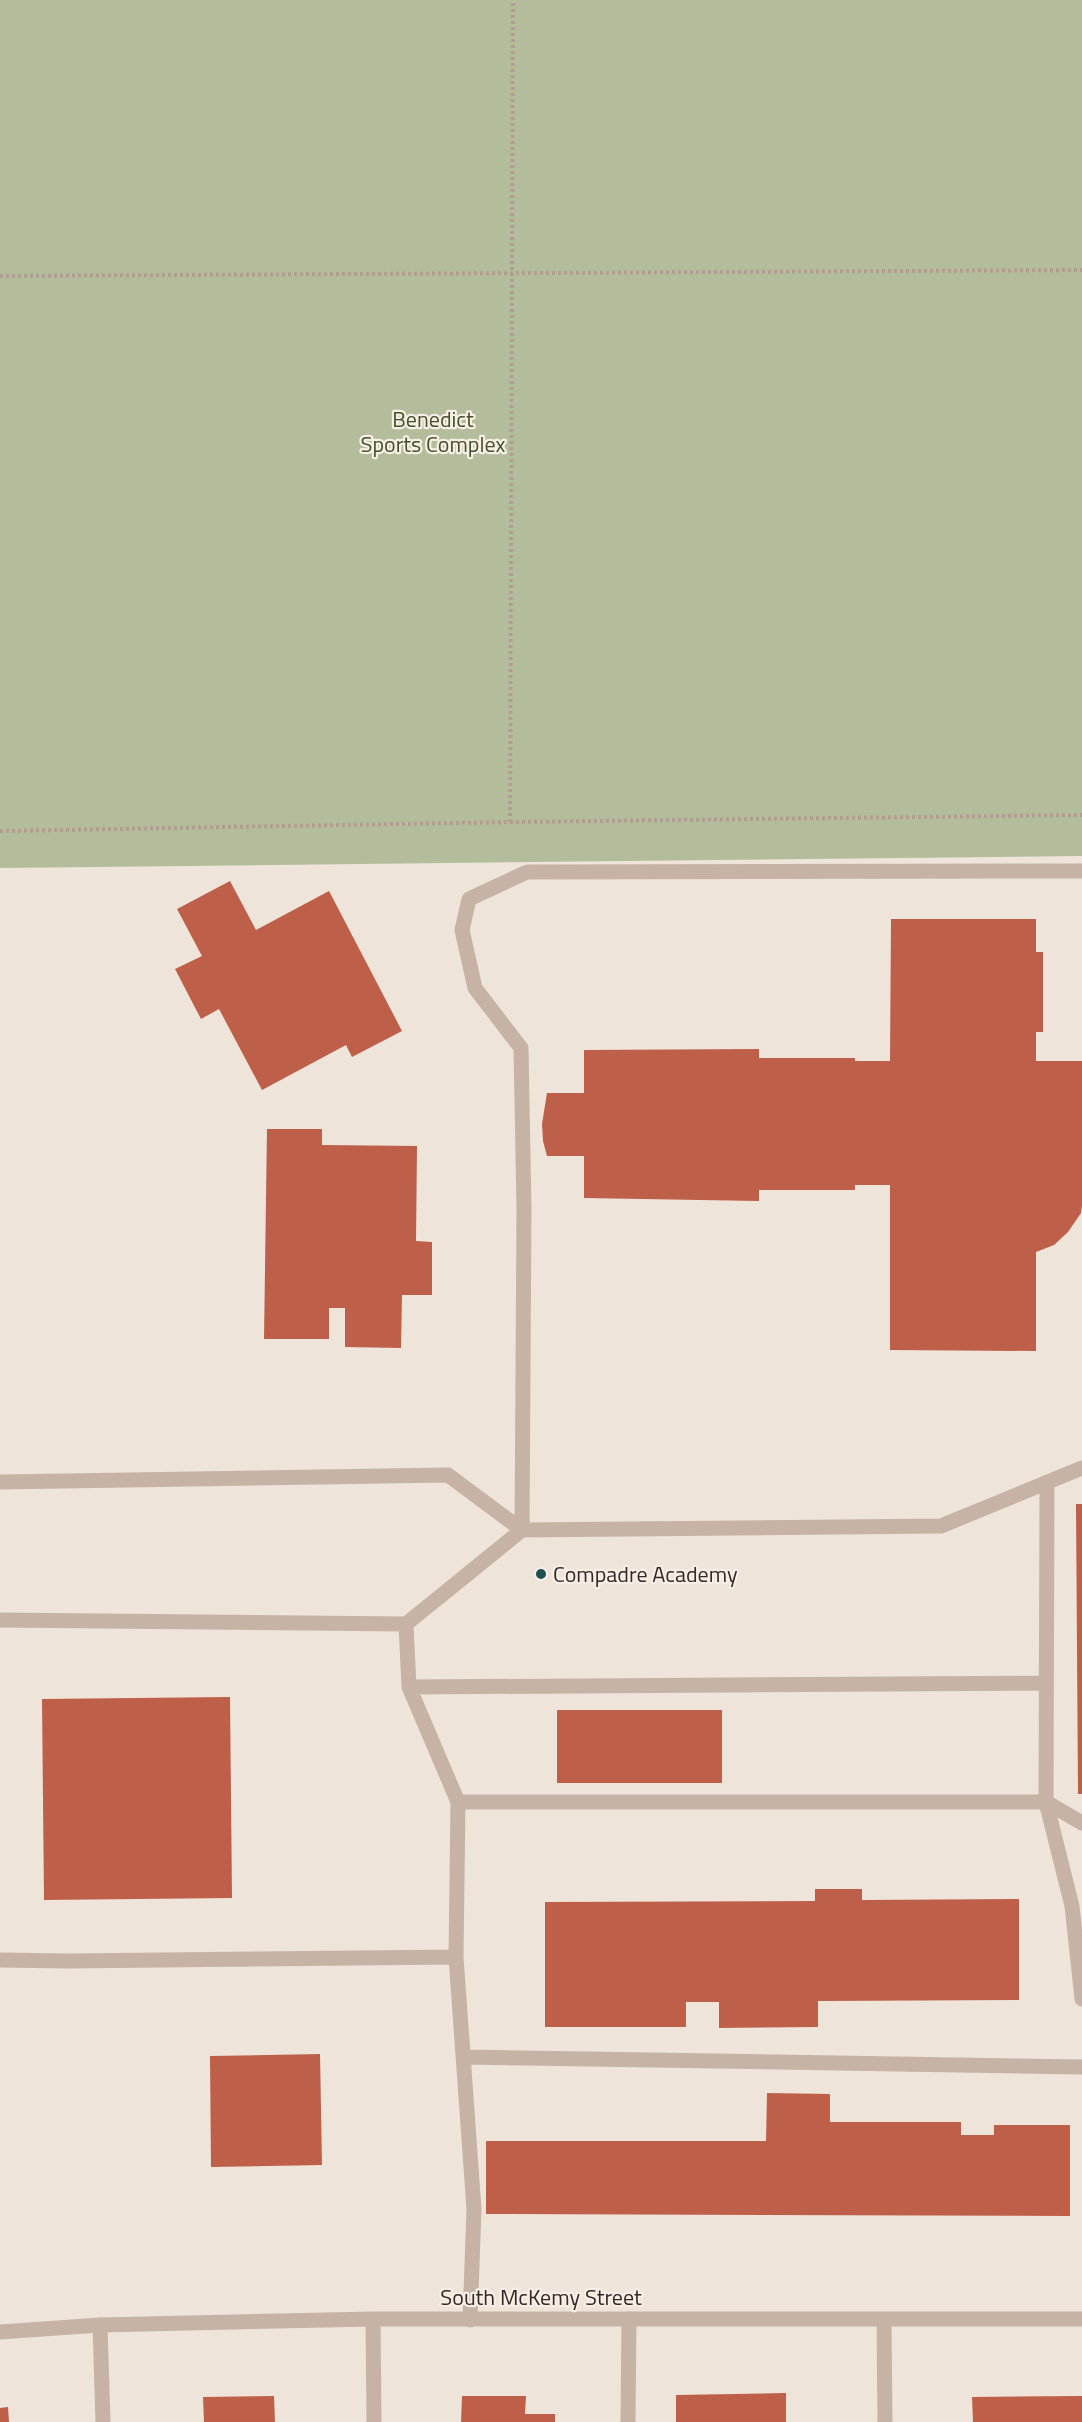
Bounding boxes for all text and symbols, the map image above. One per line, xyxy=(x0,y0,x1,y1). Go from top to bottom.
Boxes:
park label: Benedict Sports Complex xyxy=(361,402,506,461)
place label: Compadre Academy xyxy=(553,1557,738,1591)
marker: Compadre Academy xyxy=(534,1567,548,1581)
street label: South McKemy Street xyxy=(440,2280,642,2314)

